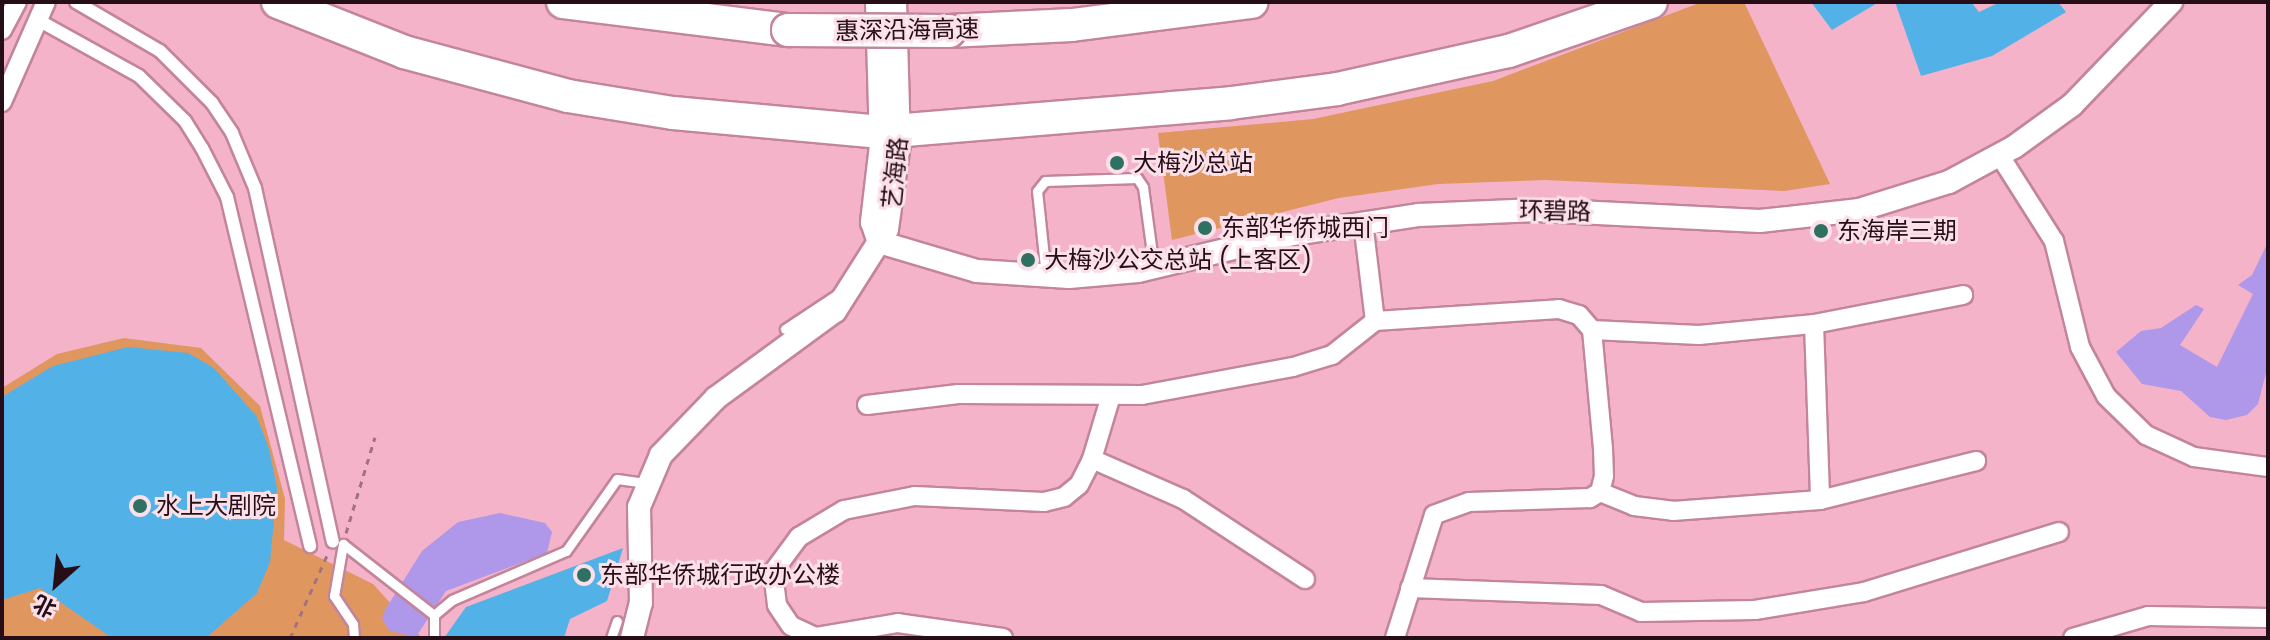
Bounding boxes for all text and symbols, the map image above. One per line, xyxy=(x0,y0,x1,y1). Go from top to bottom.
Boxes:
street label: 惠深沿海高速 xyxy=(835,14,979,46)
street label: 艺海路 xyxy=(877,136,913,210)
place label: 大梅沙总站 xyxy=(1133,149,1253,177)
marker: 大梅沙总站 xyxy=(1108,154,1126,172)
street label: 环碧路 xyxy=(1519,196,1591,226)
place label: 东部华侨城西门 xyxy=(1221,214,1389,242)
place label: 东海岸三期 xyxy=(1837,217,1957,245)
marker: 东部华侨城西门 xyxy=(1196,219,1214,237)
marker: 东海岸三期 xyxy=(1812,222,1830,240)
place label: 大梅沙公交总站 (上客区) xyxy=(1044,246,1312,274)
marker: 大梅沙公交总站 (上客区) xyxy=(1019,251,1037,269)
place label: 水上大剧院 xyxy=(156,492,276,520)
marker: 水上大剧院 xyxy=(131,497,149,515)
north arrow xyxy=(16,544,96,624)
place label: 东部华侨城行政办公楼 xyxy=(600,561,840,589)
marker: 东部华侨城行政办公楼 xyxy=(575,566,593,584)
text: 北 xyxy=(28,587,62,625)

